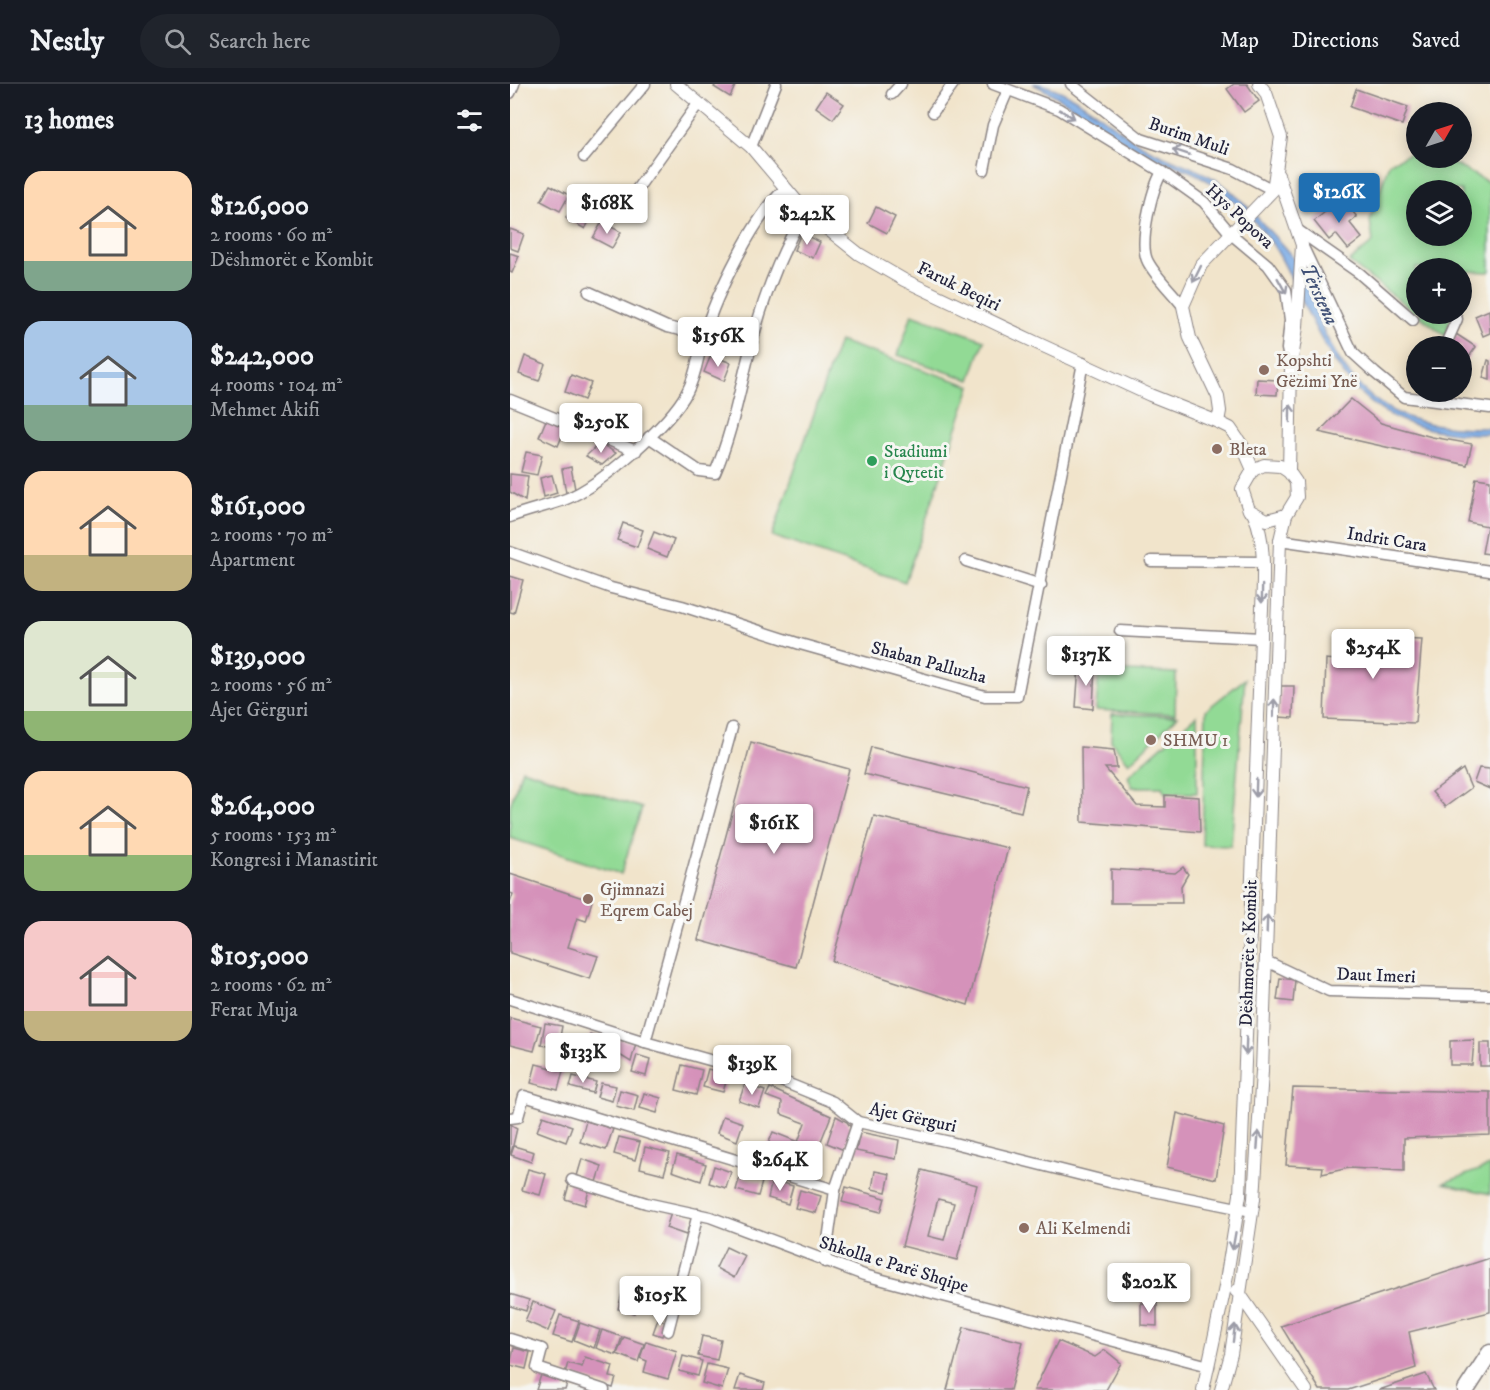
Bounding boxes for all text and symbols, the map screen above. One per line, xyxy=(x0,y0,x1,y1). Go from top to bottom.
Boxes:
search box xyxy=(140,14,560,68)
text: Nestly xyxy=(30,24,104,59)
icon: search xyxy=(161,25,194,58)
text: Search here xyxy=(209,28,310,55)
text: Map xyxy=(1220,28,1259,54)
text: Directions xyxy=(1292,28,1379,54)
text: Saved xyxy=(1412,28,1460,54)
north arrow xyxy=(1406,102,1472,168)
map controls xyxy=(1406,102,1472,402)
text: 13 homes xyxy=(24,104,114,137)
icon: filters xyxy=(453,104,486,137)
one-way arrow xyxy=(1058,108,1075,120)
street label: Burim Muli xyxy=(1146,113,1232,161)
one-way arrow xyxy=(1172,145,1191,156)
pin: $126K xyxy=(1297,173,1381,224)
street label: Hys Popova xyxy=(1201,180,1278,254)
text: $126K xyxy=(1313,180,1365,205)
button: layers xyxy=(1406,180,1472,246)
pin: $168K xyxy=(565,184,649,235)
text: $126,000 xyxy=(210,190,309,223)
text: $168K xyxy=(581,191,633,216)
icon: home xyxy=(72,195,144,267)
pin: $242K xyxy=(765,195,849,246)
text: $242K xyxy=(779,202,835,227)
text: 2 rooms · 60 m² xyxy=(210,223,332,248)
text: Dëshmorët e Kombit xyxy=(210,248,373,273)
street label: Faruk Beqiri xyxy=(913,257,1004,317)
button: + xyxy=(1406,258,1472,324)
water label: Tërstena xyxy=(1294,260,1344,329)
one-way arrow xyxy=(1190,264,1202,282)
one-way arrow xyxy=(1276,277,1288,294)
pin: $156K xyxy=(676,317,760,368)
text: $156K xyxy=(692,324,744,349)
button: − xyxy=(1406,336,1472,402)
text: $242,000 xyxy=(210,340,314,373)
icon: home xyxy=(72,345,144,417)
place label: Kopshti Gëzimi Ynë xyxy=(1276,350,1357,393)
marker: Kopshti Gëzimi Ynë xyxy=(1257,363,1271,377)
text: 4 rooms · 104 m² xyxy=(210,373,342,398)
text: Mehmet Akifi xyxy=(210,398,320,423)
pin: $250K xyxy=(559,403,643,454)
one-way arrow xyxy=(1284,404,1296,424)
text: $250K xyxy=(573,410,629,435)
place label: Bleta xyxy=(1229,439,1267,461)
place label: Stadiumi i Qytetit xyxy=(884,441,947,484)
marker: Bleta xyxy=(1210,442,1224,456)
marker: Stadiumi i Qytetit xyxy=(865,454,879,468)
text: $161,000 xyxy=(210,490,306,523)
icon: home xyxy=(72,495,144,567)
text: 2 rooms · 70 m² xyxy=(210,523,333,548)
street label: Indrit Cara xyxy=(1345,523,1429,557)
text: Apartment xyxy=(210,548,295,573)
one-way arrow xyxy=(1256,583,1267,603)
pin: $254K xyxy=(1331,629,1415,680)
pin: $137K xyxy=(1044,636,1128,687)
text: $254K xyxy=(1345,636,1401,661)
street label: Shaban Palluzha xyxy=(869,637,989,689)
text: $139,000 xyxy=(210,640,305,673)
text: $137K xyxy=(1061,643,1111,668)
icon: home xyxy=(72,645,144,717)
text: 2 rooms · 56 m² xyxy=(210,673,332,698)
text: Ajet Gërguri xyxy=(210,698,308,723)
one-way arrow xyxy=(1269,699,1280,719)
place label: SHMU 1 xyxy=(1163,730,1228,752)
marker: SHMU 1 xyxy=(1144,733,1158,747)
one-way arrow xyxy=(1250,778,1261,798)
text: $264,000 xyxy=(210,790,315,823)
icon: home xyxy=(72,795,144,867)
pin: $161K xyxy=(732,804,816,855)
text: $161K xyxy=(749,811,799,836)
text: 5 rooms · 153 m² xyxy=(210,823,336,848)
text: Kongresi i Manastirit xyxy=(210,848,378,873)
place label: Gjimnazi Eqrem Cabej xyxy=(600,879,693,922)
street label: Dëshmorët e Kombit xyxy=(1235,879,1263,1027)
marker: Gjimnazi Eqrem Cabej xyxy=(581,892,595,906)
one-way arrow xyxy=(1262,914,1273,934)
text: $105,000 xyxy=(210,940,309,973)
icon: home xyxy=(72,945,144,1017)
street label: Daut Imeri xyxy=(1336,964,1416,988)
text: 2 rooms · 62 m² xyxy=(210,973,332,998)
text: Ferat Muja xyxy=(210,998,298,1023)
pin: $133K xyxy=(541,1033,625,1084)
one-way arrow xyxy=(1240,1036,1252,1056)
text: $133K xyxy=(559,1040,607,1065)
pin: $139K xyxy=(710,1045,794,1096)
text: $139K xyxy=(727,1052,777,1077)
street label: Ajet Gërguri xyxy=(867,1098,958,1138)
one-way arrow xyxy=(1252,1130,1263,1150)
pin: $264K xyxy=(738,1141,822,1192)
text: $264K xyxy=(752,1148,808,1173)
place label: Ali Kelmendi xyxy=(1036,1218,1131,1240)
marker: Ali Kelmendi xyxy=(1017,1221,1031,1235)
one-way arrow xyxy=(1228,1230,1239,1250)
street label: Shkolla e Parë Shqipe xyxy=(816,1232,971,1298)
pin: $202K xyxy=(1107,1263,1191,1314)
text: $202K xyxy=(1121,1270,1177,1295)
pin: $105K xyxy=(618,1276,702,1327)
text: $105K xyxy=(634,1283,686,1308)
one-way arrow xyxy=(1229,1324,1240,1343)

